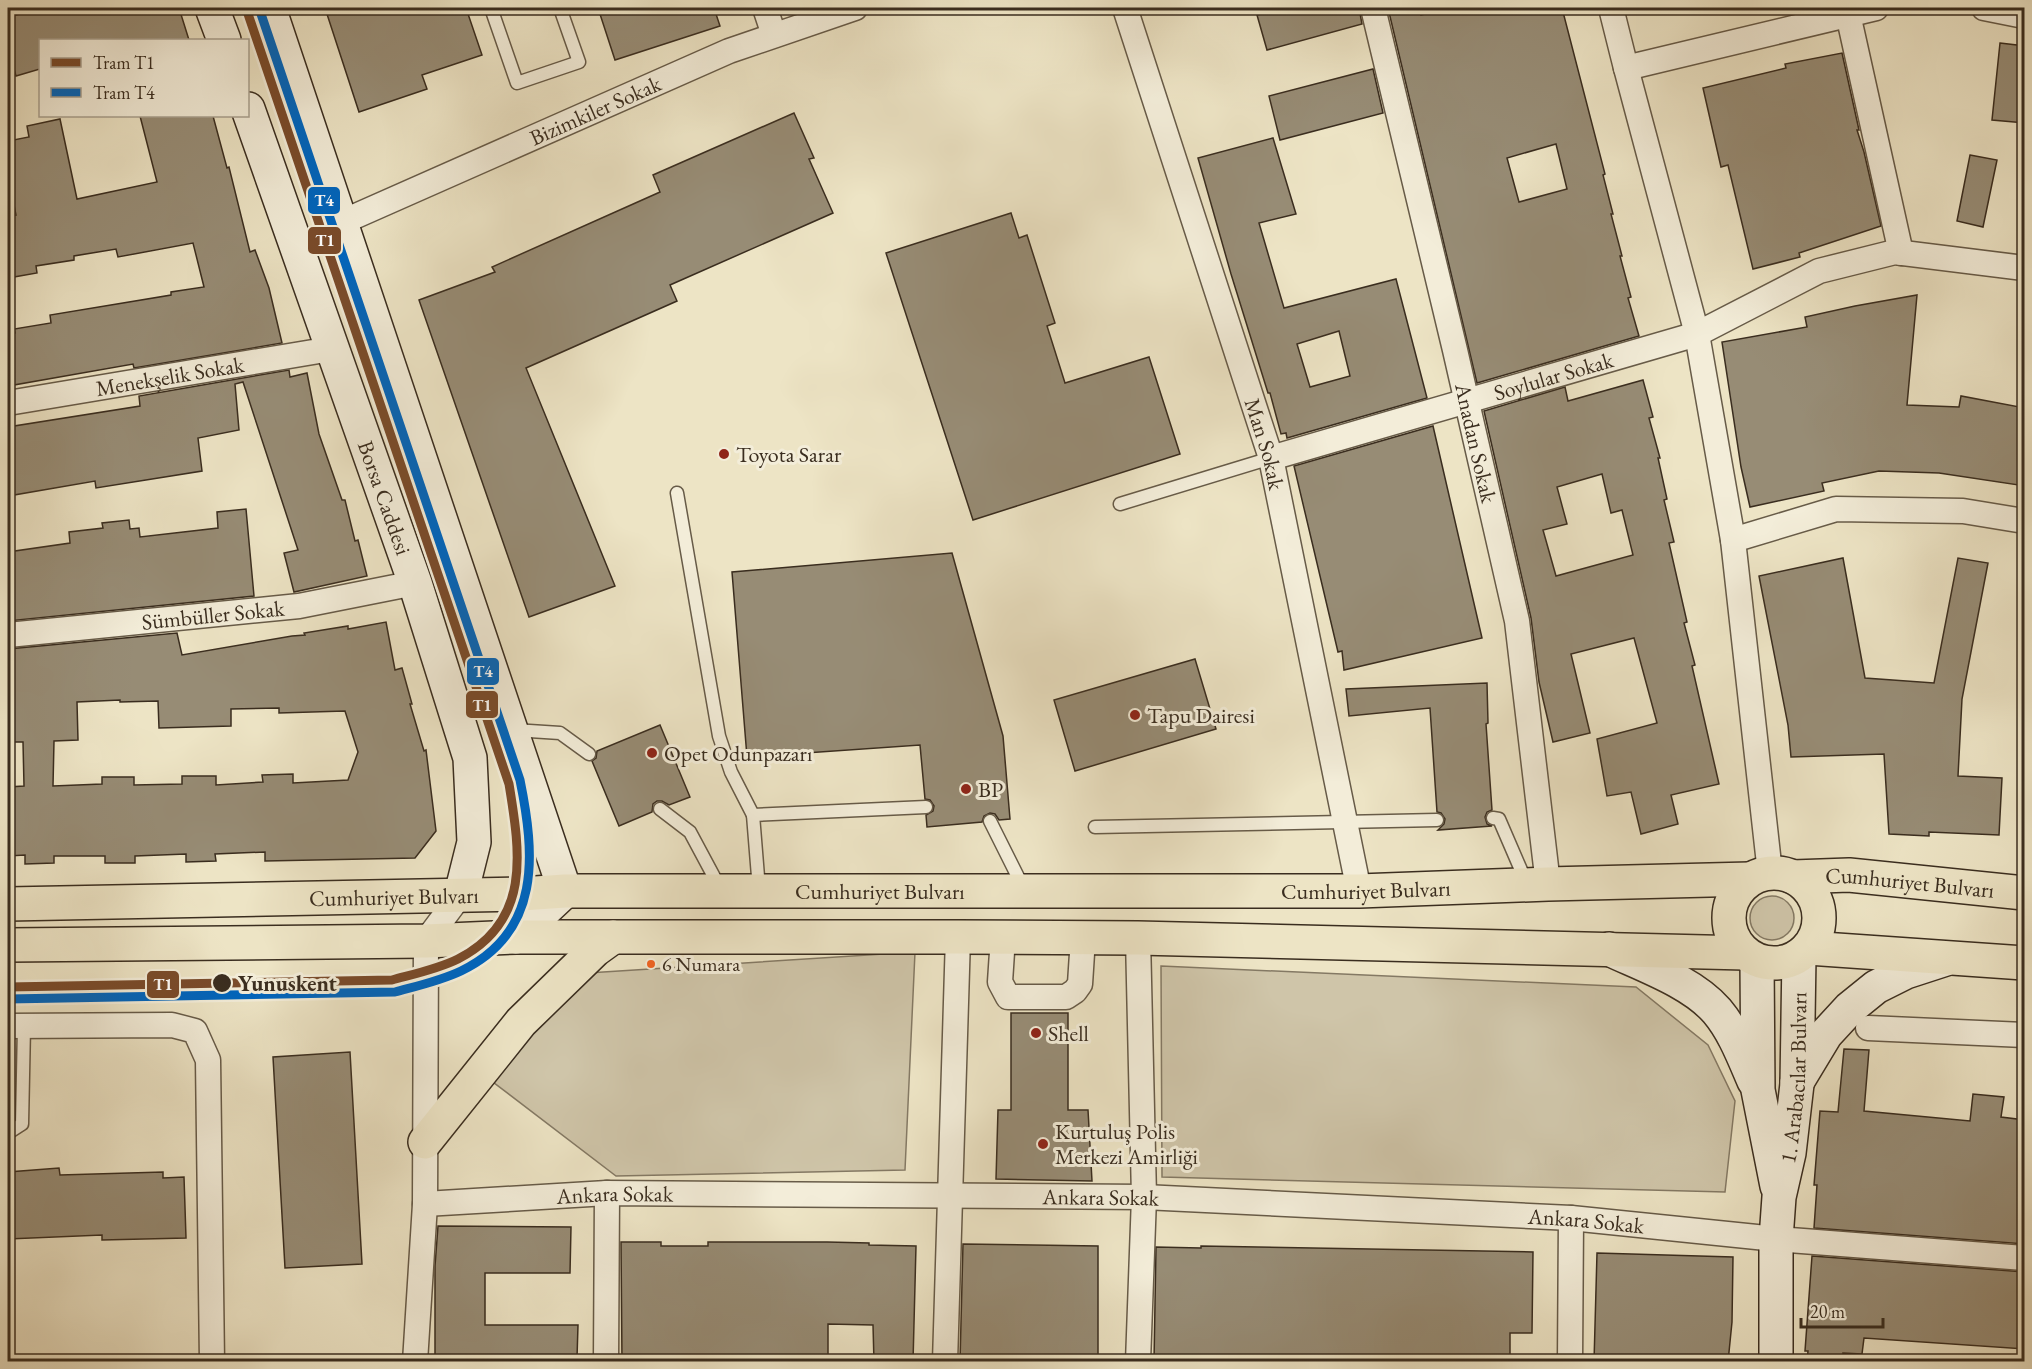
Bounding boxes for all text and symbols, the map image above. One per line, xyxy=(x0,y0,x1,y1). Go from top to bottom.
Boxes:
legend xyxy=(39,39,249,117)
text: Tram T1 xyxy=(93,51,155,74)
street label: Bizimkiler Sokak xyxy=(525,68,666,152)
text: Tram T4 xyxy=(93,81,155,104)
line badge: T4 xyxy=(307,186,341,215)
text: T4 xyxy=(314,190,334,211)
line badge: T1 xyxy=(307,226,342,255)
text: T1 xyxy=(315,230,335,251)
street label: Soylular Sokak xyxy=(1490,345,1617,407)
street label: Menekşelik Sokak xyxy=(93,349,247,403)
street label: Anadan Sokak xyxy=(1448,379,1504,506)
street label: Man Sokak xyxy=(1238,394,1292,493)
street label: Borsa Caddesi xyxy=(351,437,418,559)
place label: Toyota Sarar xyxy=(736,440,842,469)
marker: Toyota Sarar xyxy=(717,447,731,461)
street label: Sümbüller Sokak xyxy=(140,593,286,636)
line badge: T4 xyxy=(466,657,500,686)
text: T4 xyxy=(473,661,493,682)
line badge: T1 xyxy=(465,690,499,719)
text: T1 xyxy=(472,695,492,716)
place label: Tapu Dairesi xyxy=(1147,701,1255,730)
marker: Tapu Dairesi xyxy=(1128,708,1142,722)
place label: Opet Odunpazarı xyxy=(664,739,812,768)
marker: Opet Odunpazarı xyxy=(645,746,659,760)
place label: BP xyxy=(978,775,1003,804)
marker: BP xyxy=(959,782,973,796)
street label: Cumhuriyet Bulvarı xyxy=(1825,860,1996,904)
street label: Cumhuriyet Bulvarı xyxy=(1281,873,1451,906)
street label: Cumhuriyet Bulvarı xyxy=(795,877,965,906)
street label: Cumhuriyet Bulvarı xyxy=(309,880,479,913)
place label: 6 Numara xyxy=(662,951,740,977)
marker: 6 Numara xyxy=(645,958,657,970)
place label: Yunuskent xyxy=(238,969,338,998)
line badge: T1 xyxy=(146,970,180,999)
marker: Yunuskent xyxy=(211,972,233,994)
text: T1 xyxy=(153,974,173,995)
street label: 1. Arabacılar Bulvarı xyxy=(1773,992,1813,1166)
place label: Shell xyxy=(1048,1019,1089,1048)
marker: Shell xyxy=(1029,1026,1043,1040)
place label: Kurtuluş Polis Merkezi Amirliği xyxy=(1055,1117,1198,1171)
marker: Kurtuluş Polis Merkezi Amirliği xyxy=(1036,1137,1050,1151)
street label: Ankara Sokak xyxy=(555,1178,674,1211)
street label: Ankara Sokak xyxy=(1041,1182,1160,1212)
street label: Ankara Sokak xyxy=(1526,1201,1646,1240)
scale bar xyxy=(1801,1291,1884,1329)
text: 20 m xyxy=(1810,1300,1845,1323)

